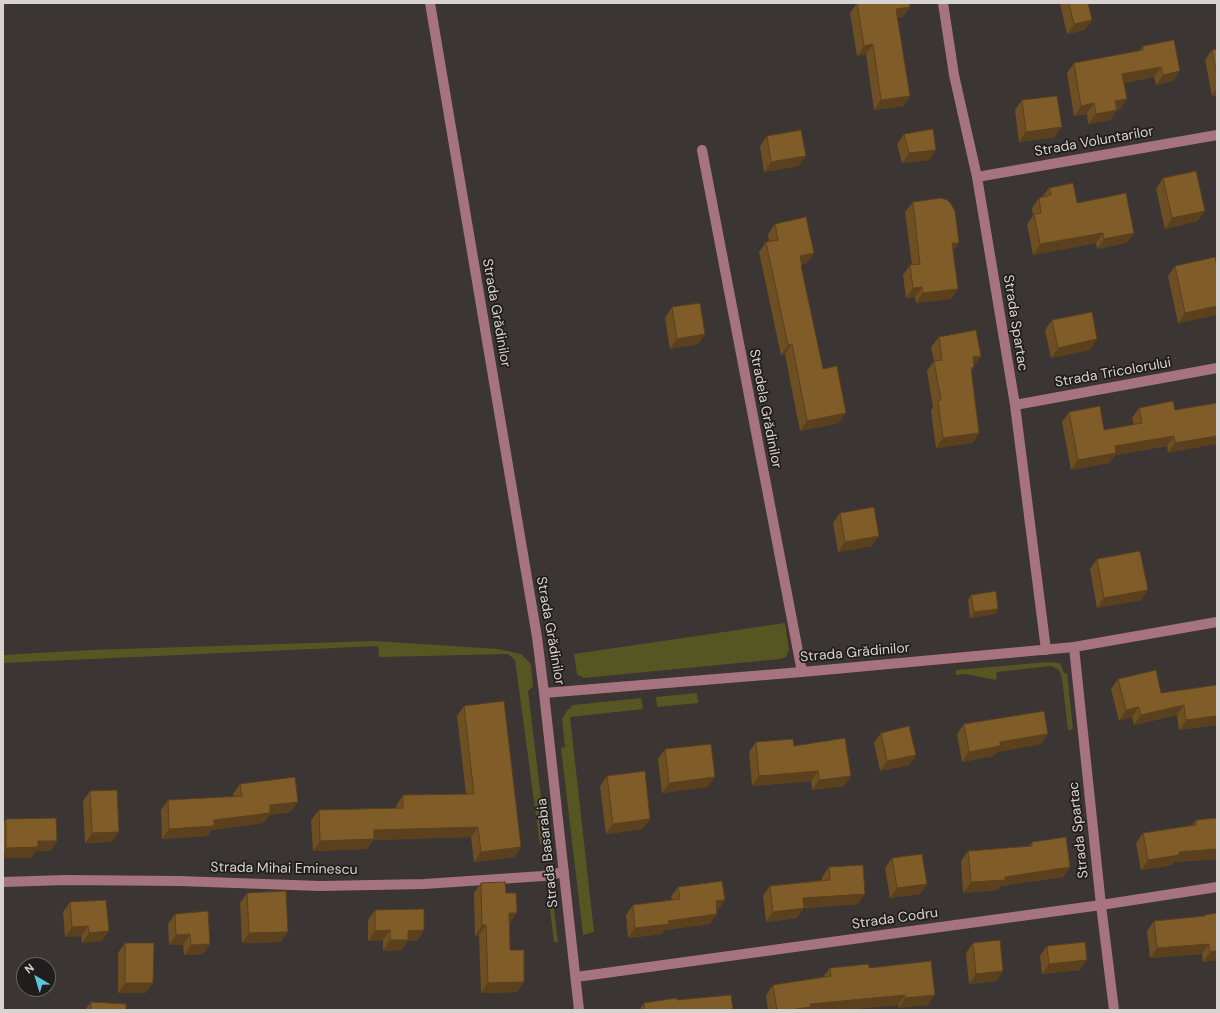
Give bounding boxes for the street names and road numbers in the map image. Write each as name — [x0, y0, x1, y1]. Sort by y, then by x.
street label: Strada Voluntarilor — [1033, 123, 1155, 161]
street label: Strada Grădinilor — [478, 257, 514, 369]
street label: Strada Spartac — [999, 274, 1031, 372]
street label: Stradela Grădinilor — [745, 348, 785, 470]
street label: Strada Tricolorului — [1054, 355, 1172, 391]
street label: Strada Grădinilor — [532, 575, 568, 687]
street label: Strada Grădinilor — [799, 640, 911, 666]
street label: Strada Spartac — [1066, 781, 1092, 879]
street label: Strada Basarabia — [534, 798, 562, 908]
street label: Strada Mihai Eminescu — [210, 859, 358, 879]
street label: Strada Codru — [851, 905, 939, 933]

